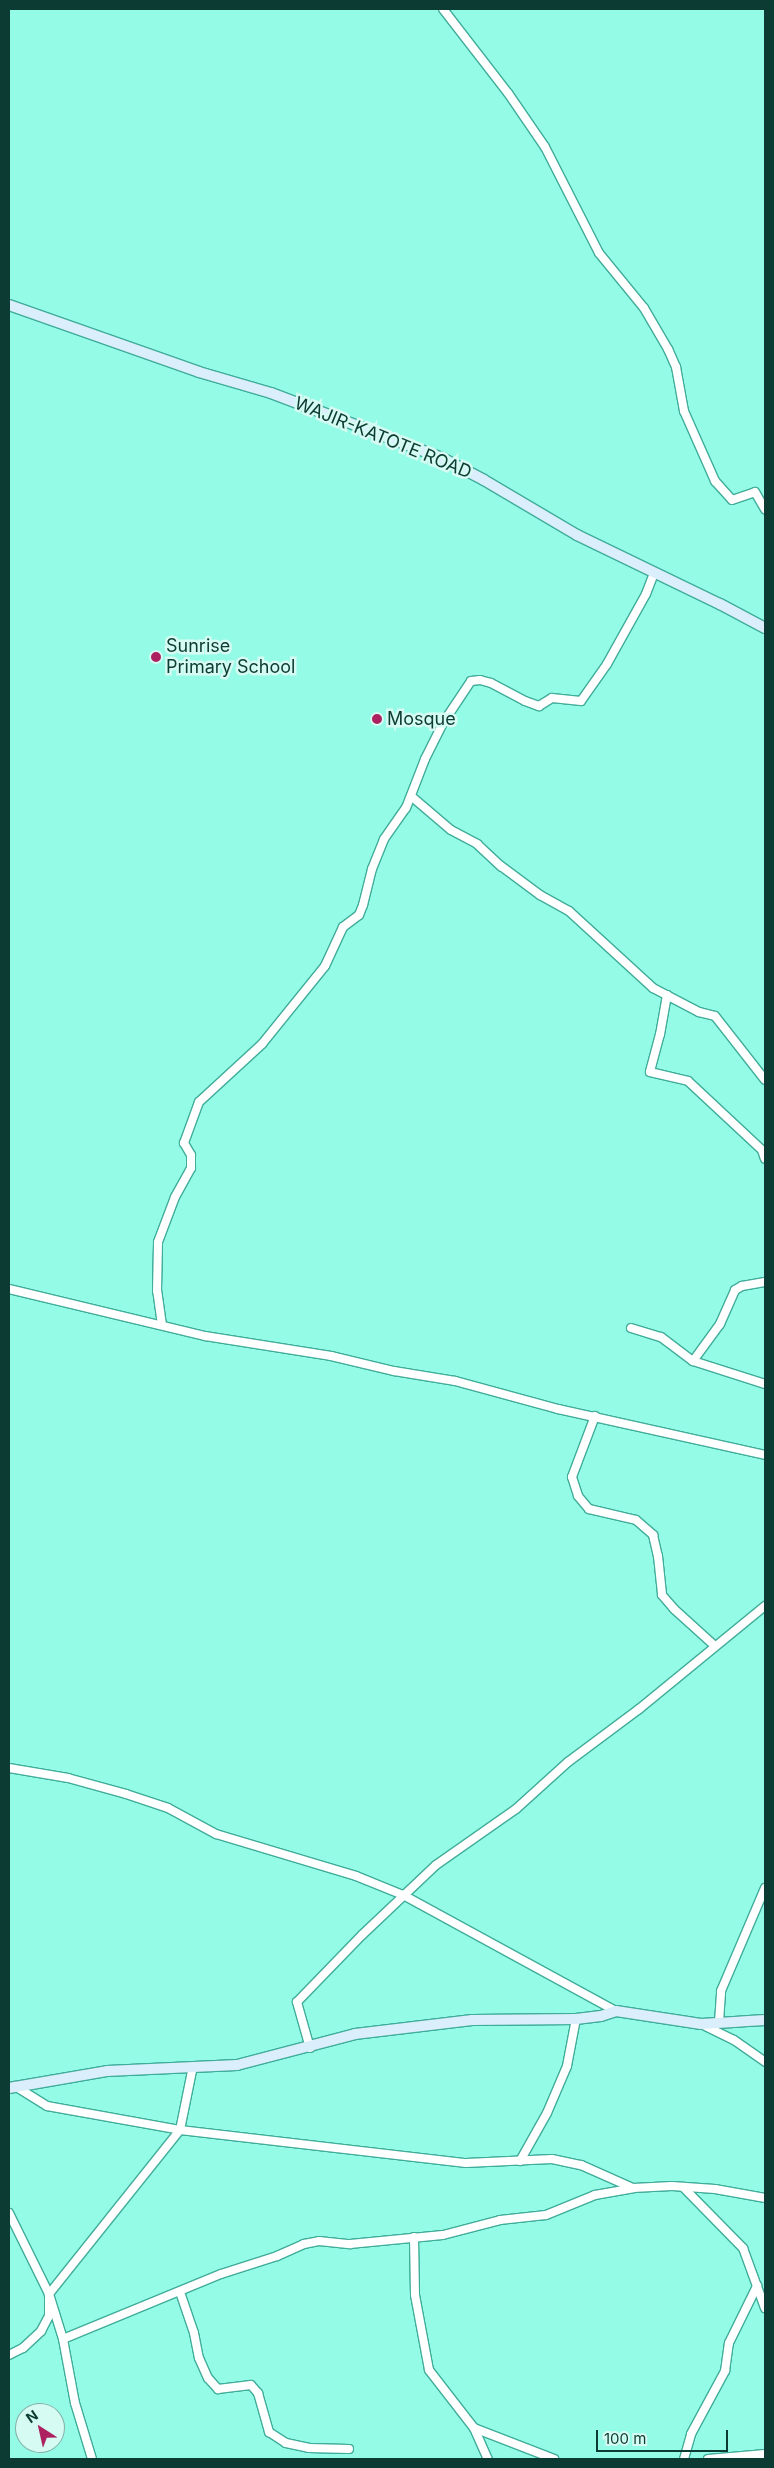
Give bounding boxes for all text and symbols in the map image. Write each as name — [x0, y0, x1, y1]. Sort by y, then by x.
street label: WAJIR-KATOTE ROAD — [291, 393, 475, 483]
place label: Sunrise Primary School — [166, 636, 295, 679]
marker: Sunrise Primary School — [150, 651, 162, 663]
place label: Mosque — [387, 708, 456, 730]
marker: Mosque — [371, 713, 383, 725]
north arrow — [15, 2403, 65, 2453]
text: N — [22, 2406, 41, 2426]
scale bar — [599, 2420, 732, 2452]
text: 100 m — [604, 2429, 646, 2448]

